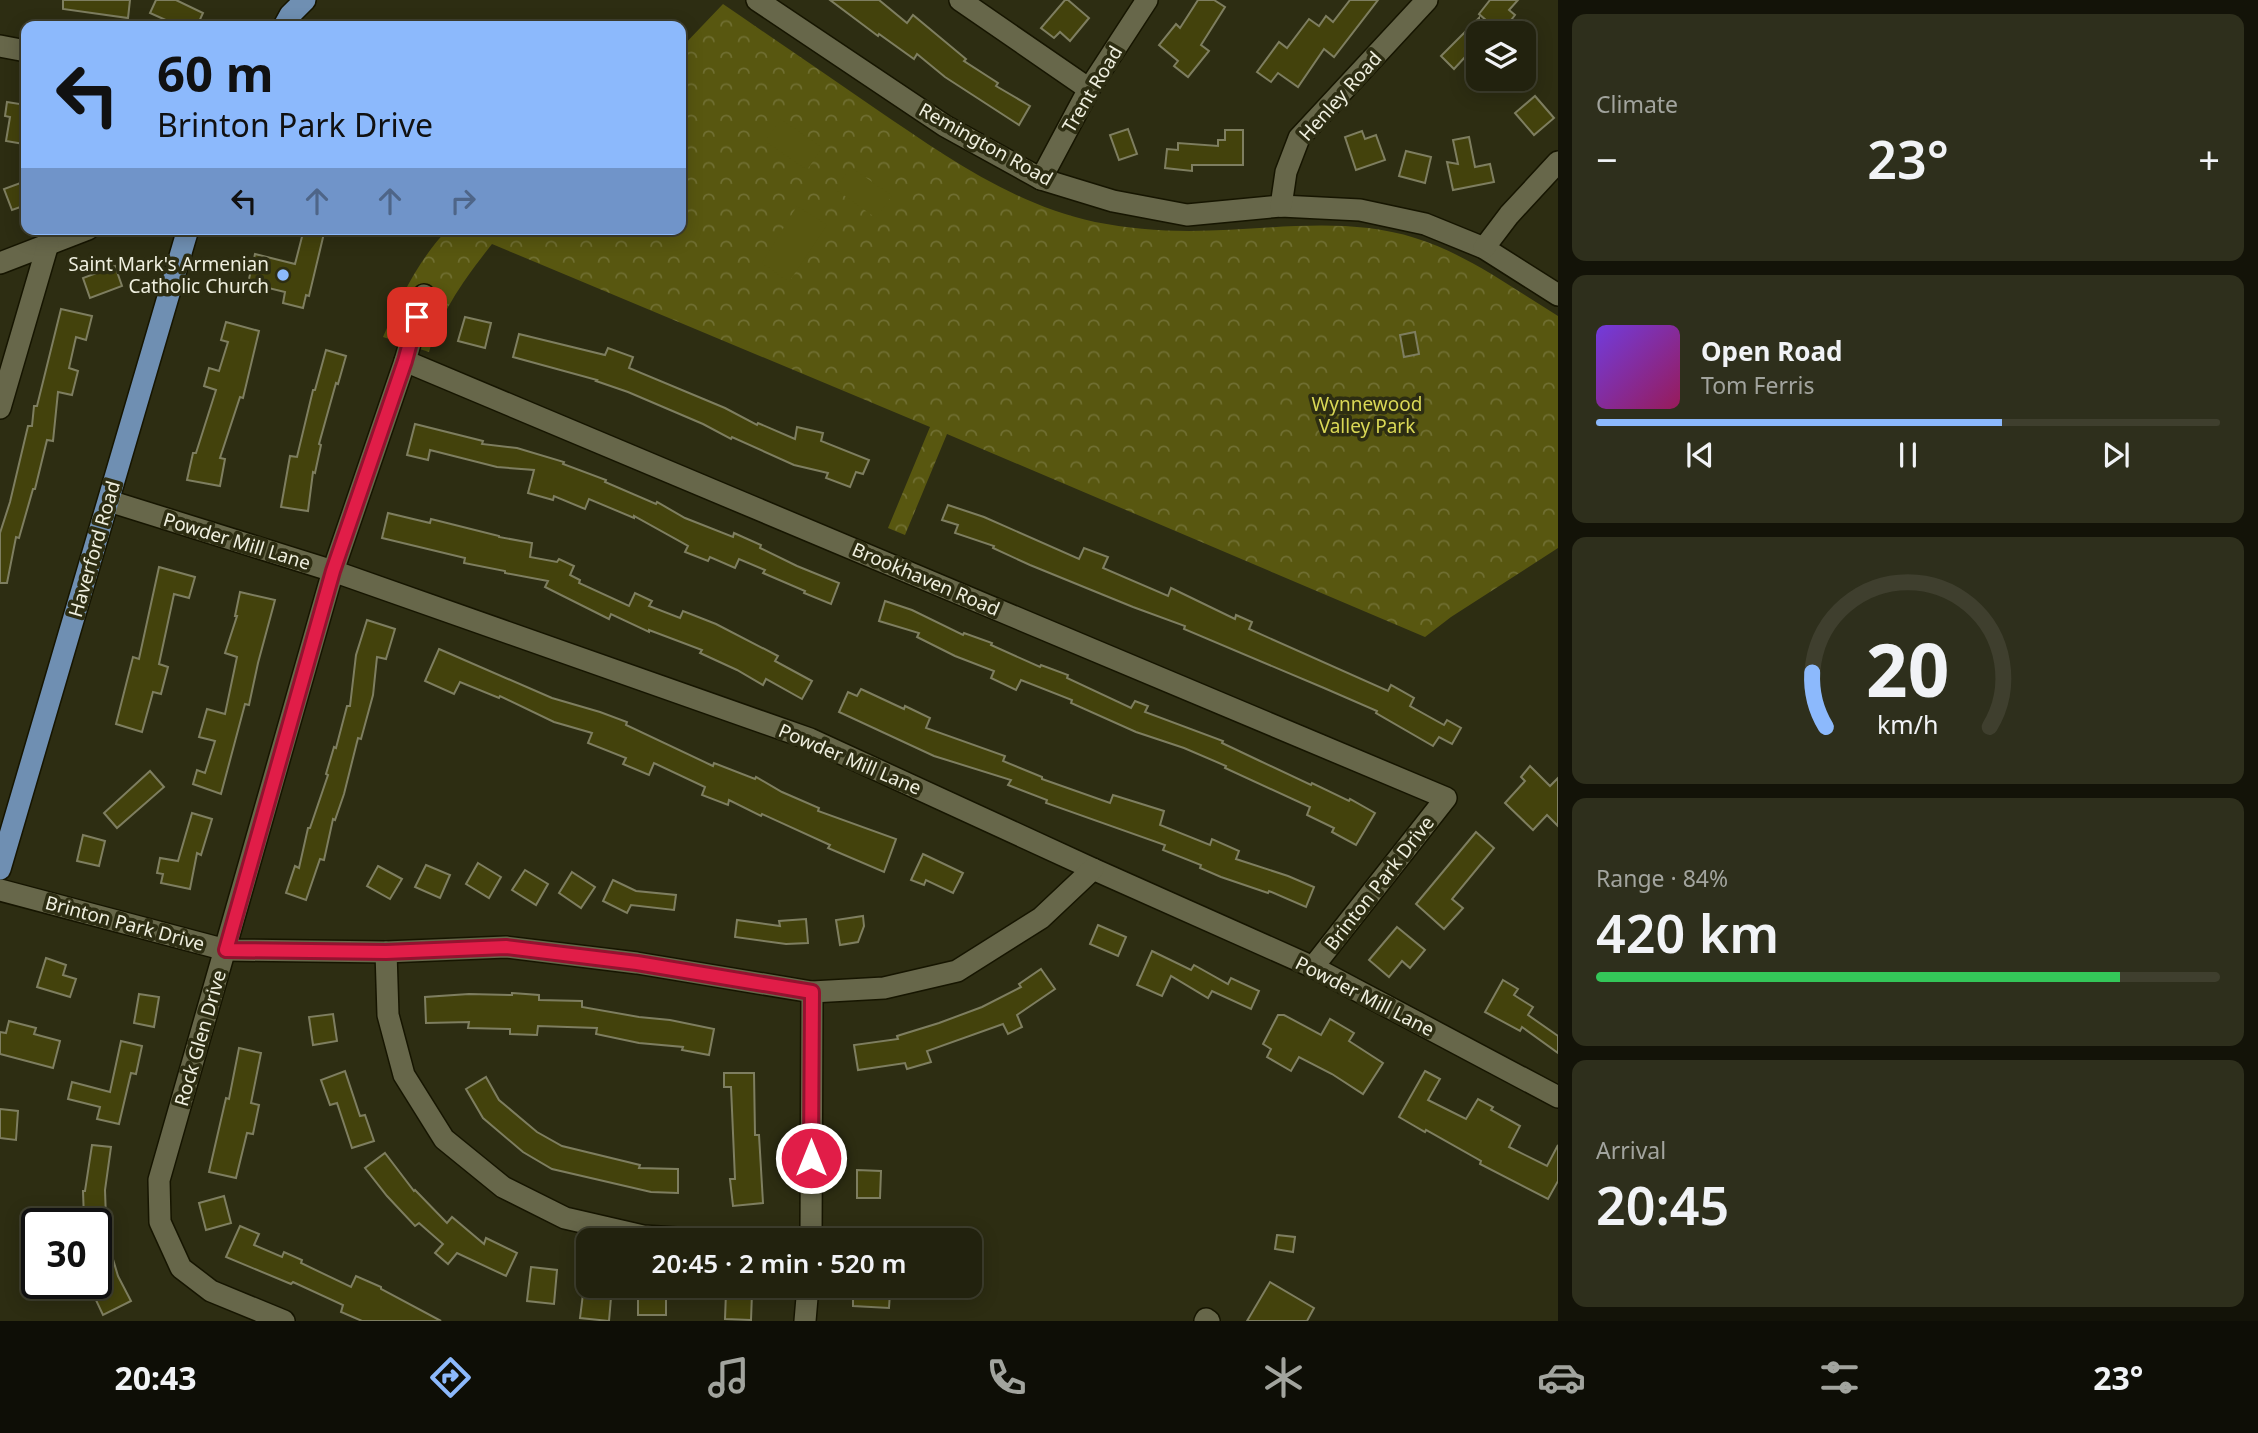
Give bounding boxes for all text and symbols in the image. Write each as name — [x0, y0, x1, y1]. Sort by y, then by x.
map controls — [1466, 21, 1536, 91]
button: layers — [1466, 21, 1536, 91]
text: 60 m — [157, 40, 274, 106]
street label: Trent Road — [1056, 41, 1128, 137]
street label: Henley Road — [1293, 46, 1387, 146]
icon: left — [42, 49, 133, 140]
text: Climate — [1596, 88, 1678, 120]
street label: Remington Road — [914, 96, 1058, 192]
text: Brinton Park Drive — [157, 103, 433, 146]
text: 23° — [1867, 123, 1949, 194]
text: − — [1596, 133, 1618, 185]
text: + — [2198, 133, 2220, 185]
icon: left — [225, 182, 263, 220]
icon: ahead — [298, 182, 336, 220]
icon: ahead — [371, 182, 409, 220]
icon: right — [444, 182, 482, 220]
place label: Saint Mark's Armenian Catholic Church — [68, 251, 269, 299]
marker: Saint Mark's Armenian Catholic Church — [275, 267, 291, 283]
pin — [387, 287, 447, 347]
icon: arrive — [398, 298, 436, 336]
text: Open Road — [1701, 333, 1843, 369]
text: Tom Ferris — [1701, 369, 1814, 401]
park label: Wynnewood Valley Park — [1312, 391, 1422, 439]
icon: previous — [1681, 436, 1719, 474]
icon: pause — [1889, 436, 1927, 474]
icon: next — [2097, 436, 2135, 474]
street label: Haverford Road — [62, 478, 126, 620]
street label: Powder Mill Lane — [160, 506, 314, 576]
street label: Brookhaven Road — [848, 536, 1004, 622]
text: 20 — [1866, 619, 1950, 718]
text: km/h — [1877, 706, 1939, 740]
street label: Powder Mill Lane — [775, 717, 925, 801]
street label: Brinton Park Drive — [1318, 810, 1440, 956]
text: Range · 84% — [1596, 862, 1728, 894]
street label: Brinton Park Drive — [42, 889, 208, 957]
text: 420 km — [1596, 897, 1779, 968]
street label: Powder Mill Lane — [1291, 950, 1439, 1042]
street label: Rock Glen Drive — [168, 967, 232, 1109]
position arrow — [774, 1121, 848, 1195]
text: Arrival — [1596, 1134, 1666, 1166]
text: 20:45 — [1596, 1169, 1729, 1240]
speed limit sign: 30 — [21, 1208, 112, 1299]
text: 20:45 · 2 min · 520 m — [652, 1245, 906, 1281]
icon: directions — [426, 1353, 475, 1402]
icon: music — [704, 1353, 753, 1402]
icon: phone — [982, 1353, 1031, 1402]
icon: climate — [1259, 1353, 1308, 1402]
icon: car — [1537, 1353, 1586, 1402]
icon: filters — [1815, 1353, 1864, 1402]
text: 20:43 — [114, 1356, 197, 1399]
text: 23° — [2093, 1356, 2143, 1399]

